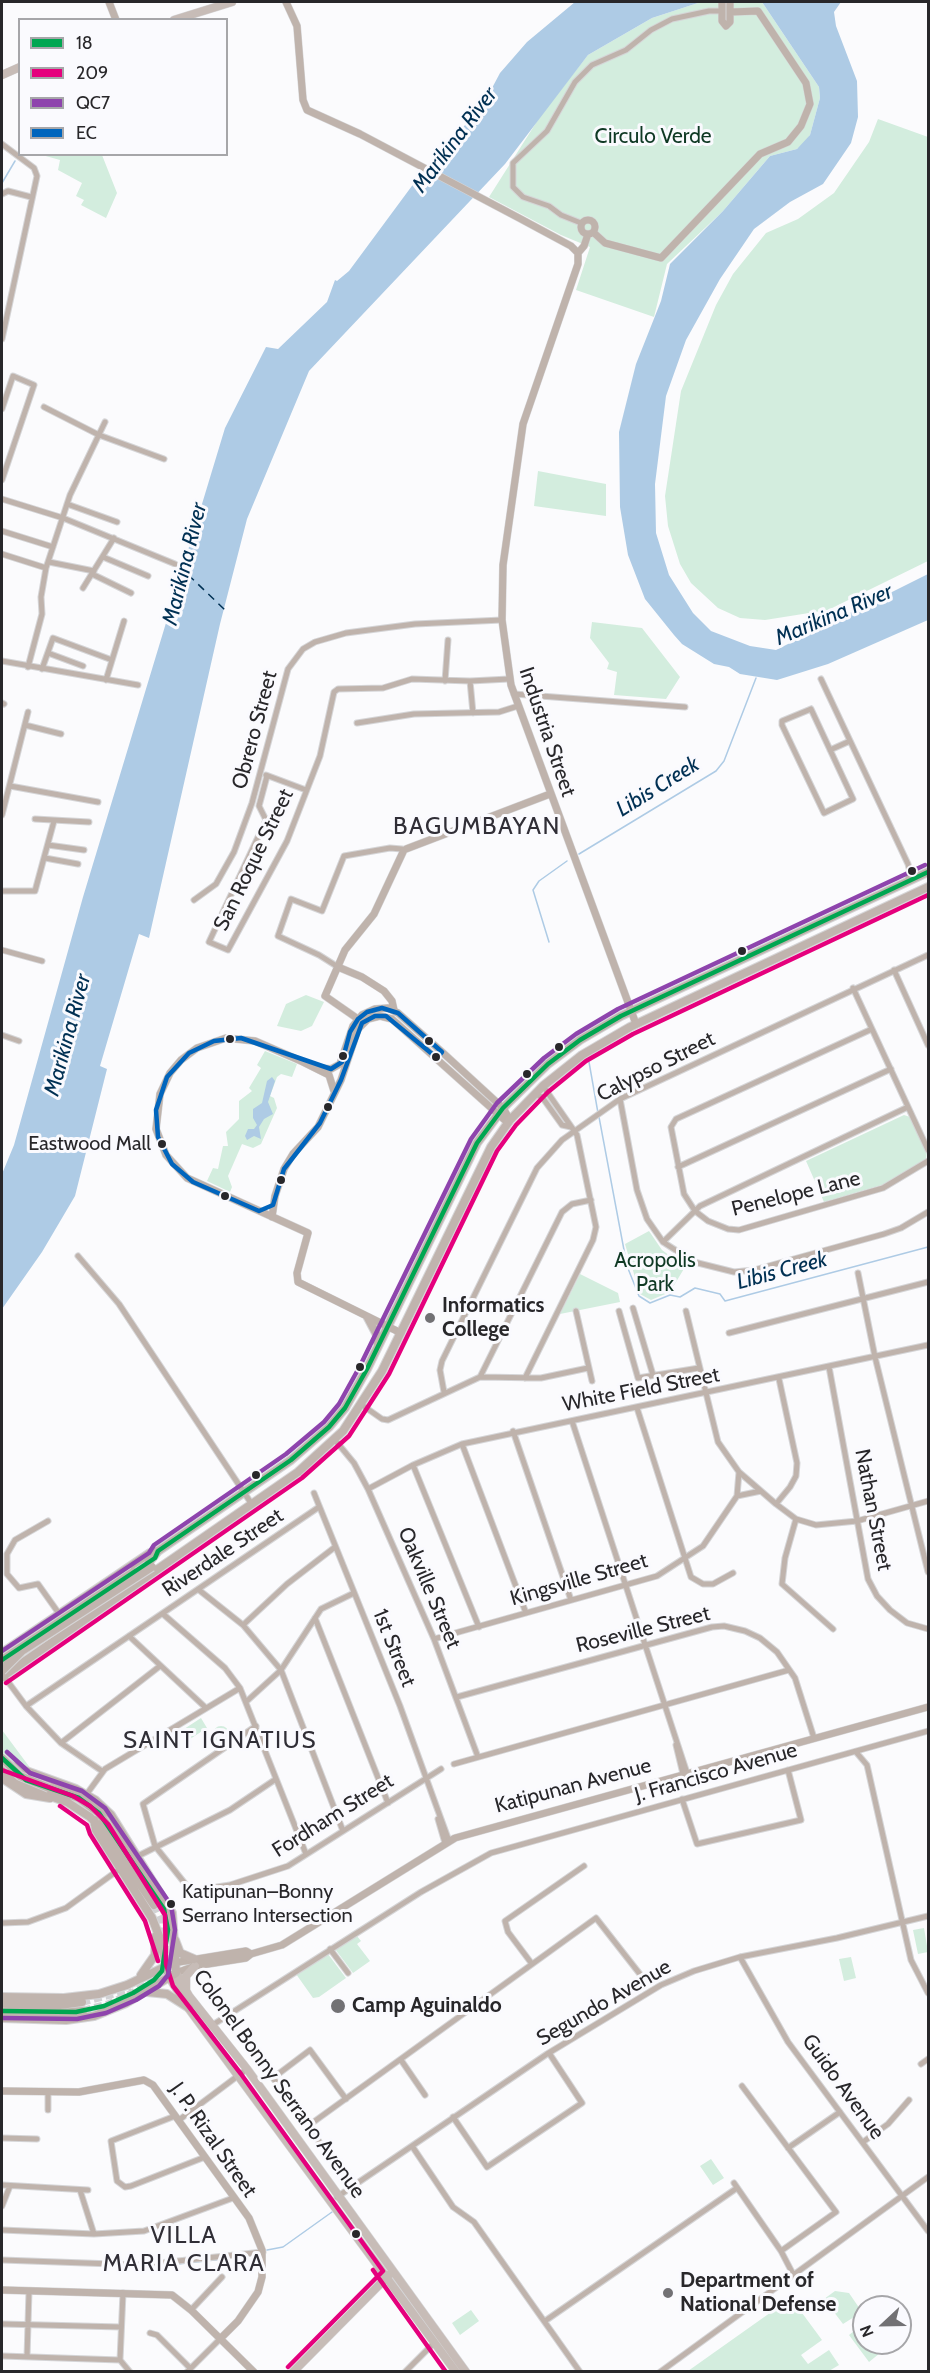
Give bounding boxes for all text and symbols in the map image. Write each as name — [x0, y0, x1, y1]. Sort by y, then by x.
legend — [18, 18, 228, 156]
text: 18 — [76, 32, 93, 54]
text: 209 — [76, 62, 108, 84]
water label: Marikina River — [407, 82, 503, 198]
text: QC7 — [76, 92, 110, 114]
text: EC — [76, 122, 97, 144]
park label: Circulo Verde — [594, 124, 712, 150]
water label: Marikina River — [157, 500, 213, 628]
water label: Marikina River — [771, 578, 897, 652]
street label: Industria Street — [513, 664, 581, 800]
street label: Obrero Street — [227, 668, 283, 792]
water label: Libis Creek — [612, 751, 704, 823]
street label: San Roque Street — [209, 785, 299, 935]
district label: BAGUMBAYAN — [393, 813, 561, 841]
unlabelled marker — [906, 865, 918, 877]
unlabelled marker — [736, 945, 748, 957]
water label: Marikina River — [39, 971, 97, 1099]
street label: Calypso Street — [593, 1026, 719, 1108]
unlabelled marker — [224, 1033, 236, 1045]
unlabelled marker — [423, 1035, 435, 1047]
unlabelled marker — [553, 1041, 565, 1053]
unlabelled marker — [337, 1050, 349, 1062]
unlabelled marker — [430, 1051, 442, 1063]
unlabelled marker — [521, 1068, 533, 1080]
unlabelled marker — [322, 1101, 334, 1113]
place label: Eastwood Mall — [28, 1132, 151, 1156]
marker: Eastwood Mall — [156, 1138, 168, 1150]
street label: Penelope Lane — [729, 1166, 863, 1222]
unlabelled marker — [275, 1174, 287, 1186]
unlabelled marker — [219, 1190, 231, 1202]
water label: Libis Creek — [734, 1246, 830, 1296]
park label: Acropolis Park — [614, 1248, 696, 1298]
place label: Informatics College — [442, 1293, 544, 1343]
marker: Informatics College — [423, 1311, 437, 1325]
unlabelled marker — [354, 1361, 366, 1373]
street label: White Field Street — [560, 1362, 722, 1418]
street label: Nathan Street — [849, 1447, 897, 1573]
unlabelled marker — [250, 1469, 262, 1481]
street label: Riverdale Street — [158, 1503, 288, 1603]
street label: Oakville Street — [392, 1523, 466, 1653]
street label: Kingsville Street — [507, 1548, 651, 1612]
street label: Roseville Street — [573, 1601, 713, 1659]
street label: 1st Street — [367, 1606, 421, 1690]
district label: SAINT IGNATIUS — [123, 1727, 317, 1755]
street label: J. Francisco Avenue — [632, 1738, 800, 1808]
street label: Katipunan Avenue — [492, 1753, 654, 1819]
street label: Fordham Street — [268, 1769, 398, 1863]
place label: Katipunan–Bonny Serrano Intersection — [182, 1880, 353, 1927]
marker: Katipunan–Bonny Serrano Intersection — [165, 1898, 177, 1910]
street label: Segundo Avenue — [532, 1954, 676, 2052]
street label: Colonel Bonny Serrano Avenue — [188, 1965, 370, 2203]
place label: Camp Aguinaldo — [352, 1993, 502, 2019]
marker: Camp Aguinaldo — [329, 1997, 347, 2015]
street label: Guido Avenue — [796, 2029, 890, 2145]
street label: J. P. Rizal Street — [164, 2078, 262, 2202]
district label: VILLA MARIA CLARA — [103, 2222, 265, 2278]
unlabelled marker — [350, 2228, 362, 2240]
place label: Department of National Defense — [680, 2268, 836, 2318]
marker: Department of National Defense — [661, 2286, 675, 2300]
north arrow — [852, 2295, 912, 2355]
text: N — [856, 2322, 878, 2340]

